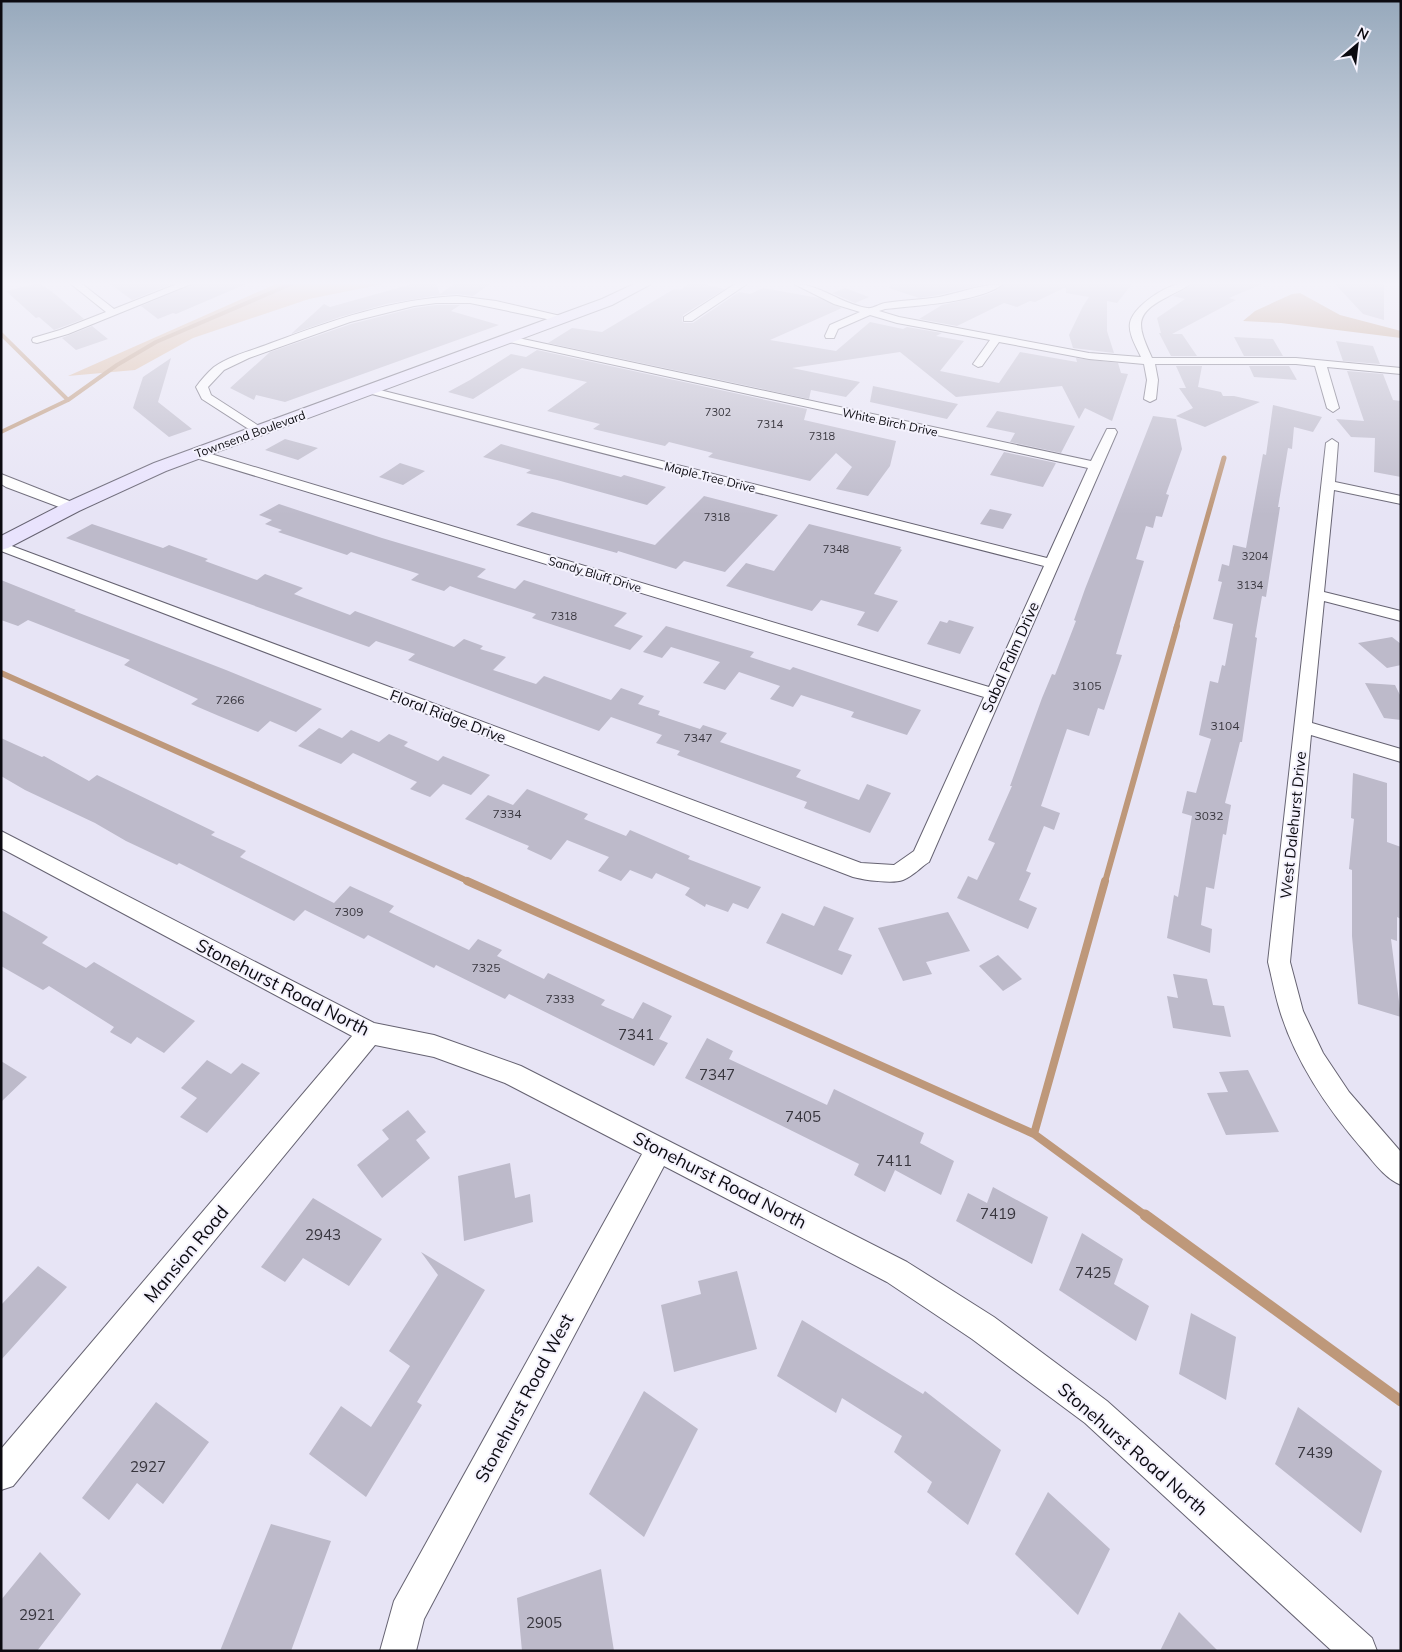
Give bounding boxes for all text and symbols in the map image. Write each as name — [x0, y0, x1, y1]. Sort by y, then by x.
north arrow — [1332, 20, 1382, 70]
text: N — [1354, 23, 1372, 44]
house number: 7302 — [705, 405, 732, 419]
street label: White Birch Drive — [841, 405, 939, 439]
street label: Townsend Boulevard — [193, 407, 307, 461]
house number: 7314 — [757, 417, 784, 431]
house number: 7318 — [809, 429, 836, 443]
street label: Maple Tree Drive — [663, 458, 757, 496]
house number: 7318 — [704, 510, 731, 524]
house number: 7348 — [823, 542, 850, 556]
house number: 3204 — [1242, 549, 1269, 563]
street label: Sandy Bluff Drive — [547, 553, 643, 595]
house number: 3134 — [1237, 578, 1264, 592]
street label: Sabal Palm Drive — [977, 599, 1043, 715]
house number: 7318 — [551, 609, 578, 623]
house number: 3105 — [1073, 678, 1101, 693]
street label: Floral Ridge Drive — [387, 685, 509, 747]
house number: 7266 — [216, 692, 244, 707]
house number: 3104 — [1211, 718, 1239, 733]
house number: 7347 — [684, 730, 712, 745]
street label: West Dalehurst Drive — [1276, 750, 1310, 900]
house number: 7334 — [493, 806, 521, 821]
house number: 3032 — [1195, 808, 1223, 823]
house number: 7309 — [335, 904, 363, 919]
street label: Stonehurst Road North — [192, 933, 374, 1041]
house number: 7325 — [472, 960, 500, 975]
house number: 7333 — [546, 991, 574, 1006]
house number: 7341 — [618, 1025, 654, 1044]
house number: 7347 — [699, 1065, 735, 1084]
house number: 7405 — [785, 1107, 821, 1126]
street label: Stonehurst Road North — [629, 1126, 811, 1234]
house number: 7411 — [876, 1151, 912, 1170]
street label: Mansion Road — [139, 1201, 233, 1307]
house number: 7419 — [980, 1204, 1016, 1223]
house number: 2943 — [305, 1225, 341, 1244]
house number: 7425 — [1075, 1263, 1111, 1282]
street label: Stonehurst Road West — [470, 1310, 578, 1486]
street label: Stonehurst Road North — [1053, 1377, 1213, 1521]
house number: 7439 — [1297, 1443, 1333, 1462]
house number: 2927 — [130, 1457, 166, 1476]
house number: 2921 — [19, 1605, 55, 1624]
house number: 2905 — [526, 1613, 562, 1632]

